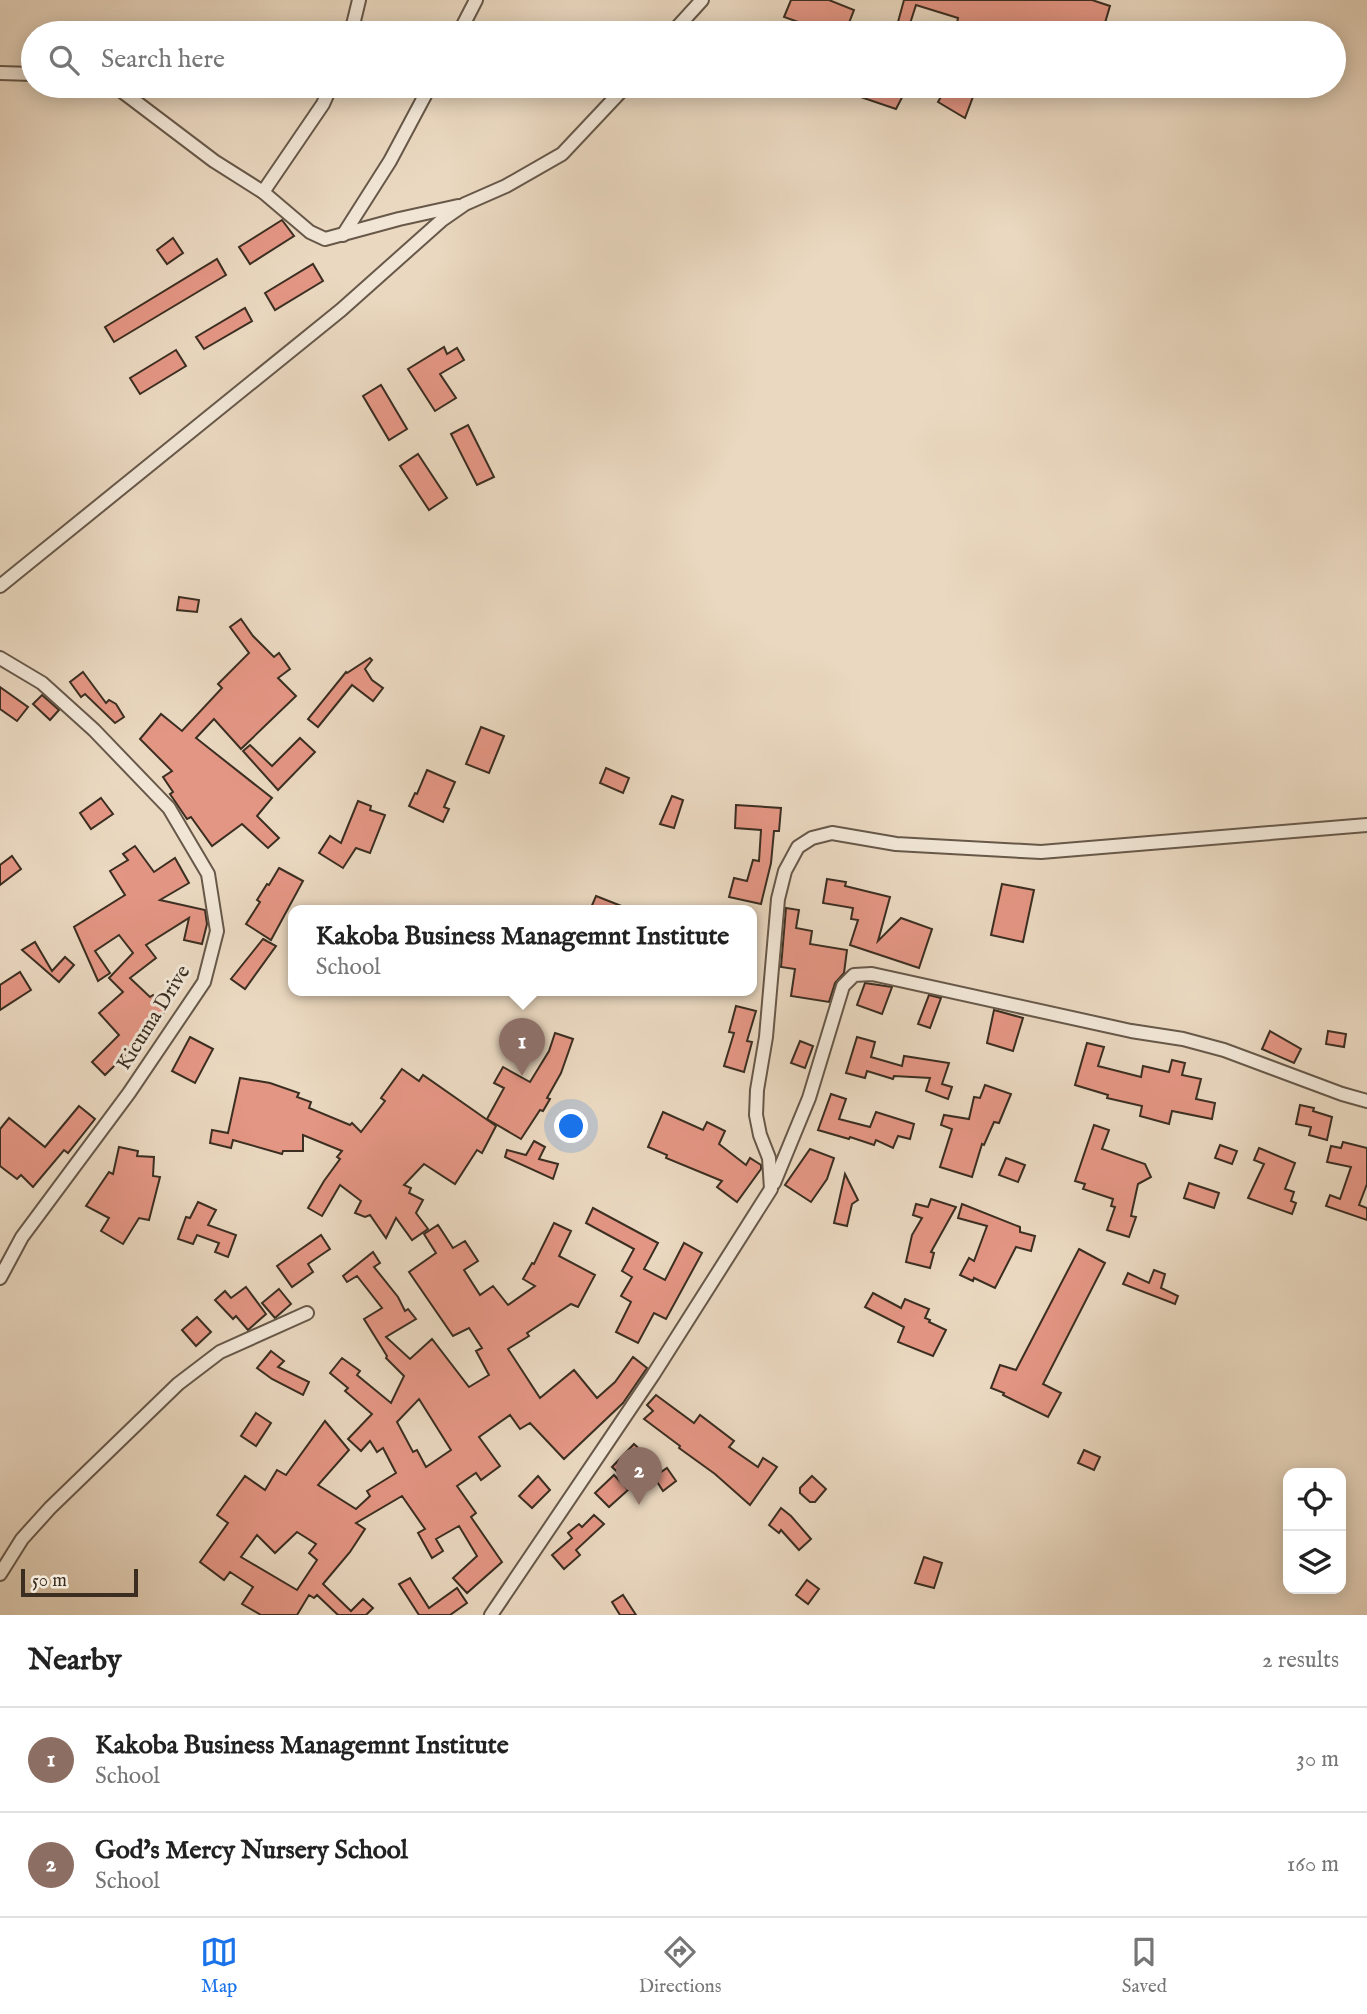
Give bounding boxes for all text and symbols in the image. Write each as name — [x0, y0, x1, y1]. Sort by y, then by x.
search box — [21, 21, 1346, 98]
icon: search — [45, 41, 83, 79]
text: Search here — [101, 43, 225, 76]
popup — [288, 905, 757, 996]
text: Kakoba Business Managemnt Institute — [316, 920, 729, 953]
text: School — [316, 953, 381, 982]
street label: Kicuma Drive — [111, 960, 197, 1076]
pin: 1 — [499, 1018, 545, 1076]
your location — [554, 1109, 588, 1143]
pin: 2 — [616, 1447, 662, 1505]
map controls — [1283, 1468, 1346, 1594]
button: locate — [1283, 1468, 1346, 1531]
button: layers — [1283, 1531, 1346, 1594]
scale bar — [21, 1566, 138, 1598]
text: 50 m — [32, 1569, 67, 1593]
text: Nearby — [28, 1642, 121, 1680]
text: 2 results — [1262, 1646, 1339, 1675]
text: Kakoba Business Managemnt Institute — [95, 1729, 509, 1762]
text: 1 — [47, 1745, 55, 1774]
text: 30 m — [1296, 1745, 1339, 1774]
text: School — [95, 1762, 160, 1791]
text: God's Mercy Nursery School — [95, 1834, 408, 1867]
text: 2 — [46, 1850, 56, 1879]
text: 160 m — [1287, 1850, 1339, 1879]
text: School — [95, 1867, 160, 1896]
tab: Map — [200, 1933, 238, 1999]
tab: Directions — [639, 1933, 721, 1999]
tab: Saved — [1122, 1933, 1167, 1999]

